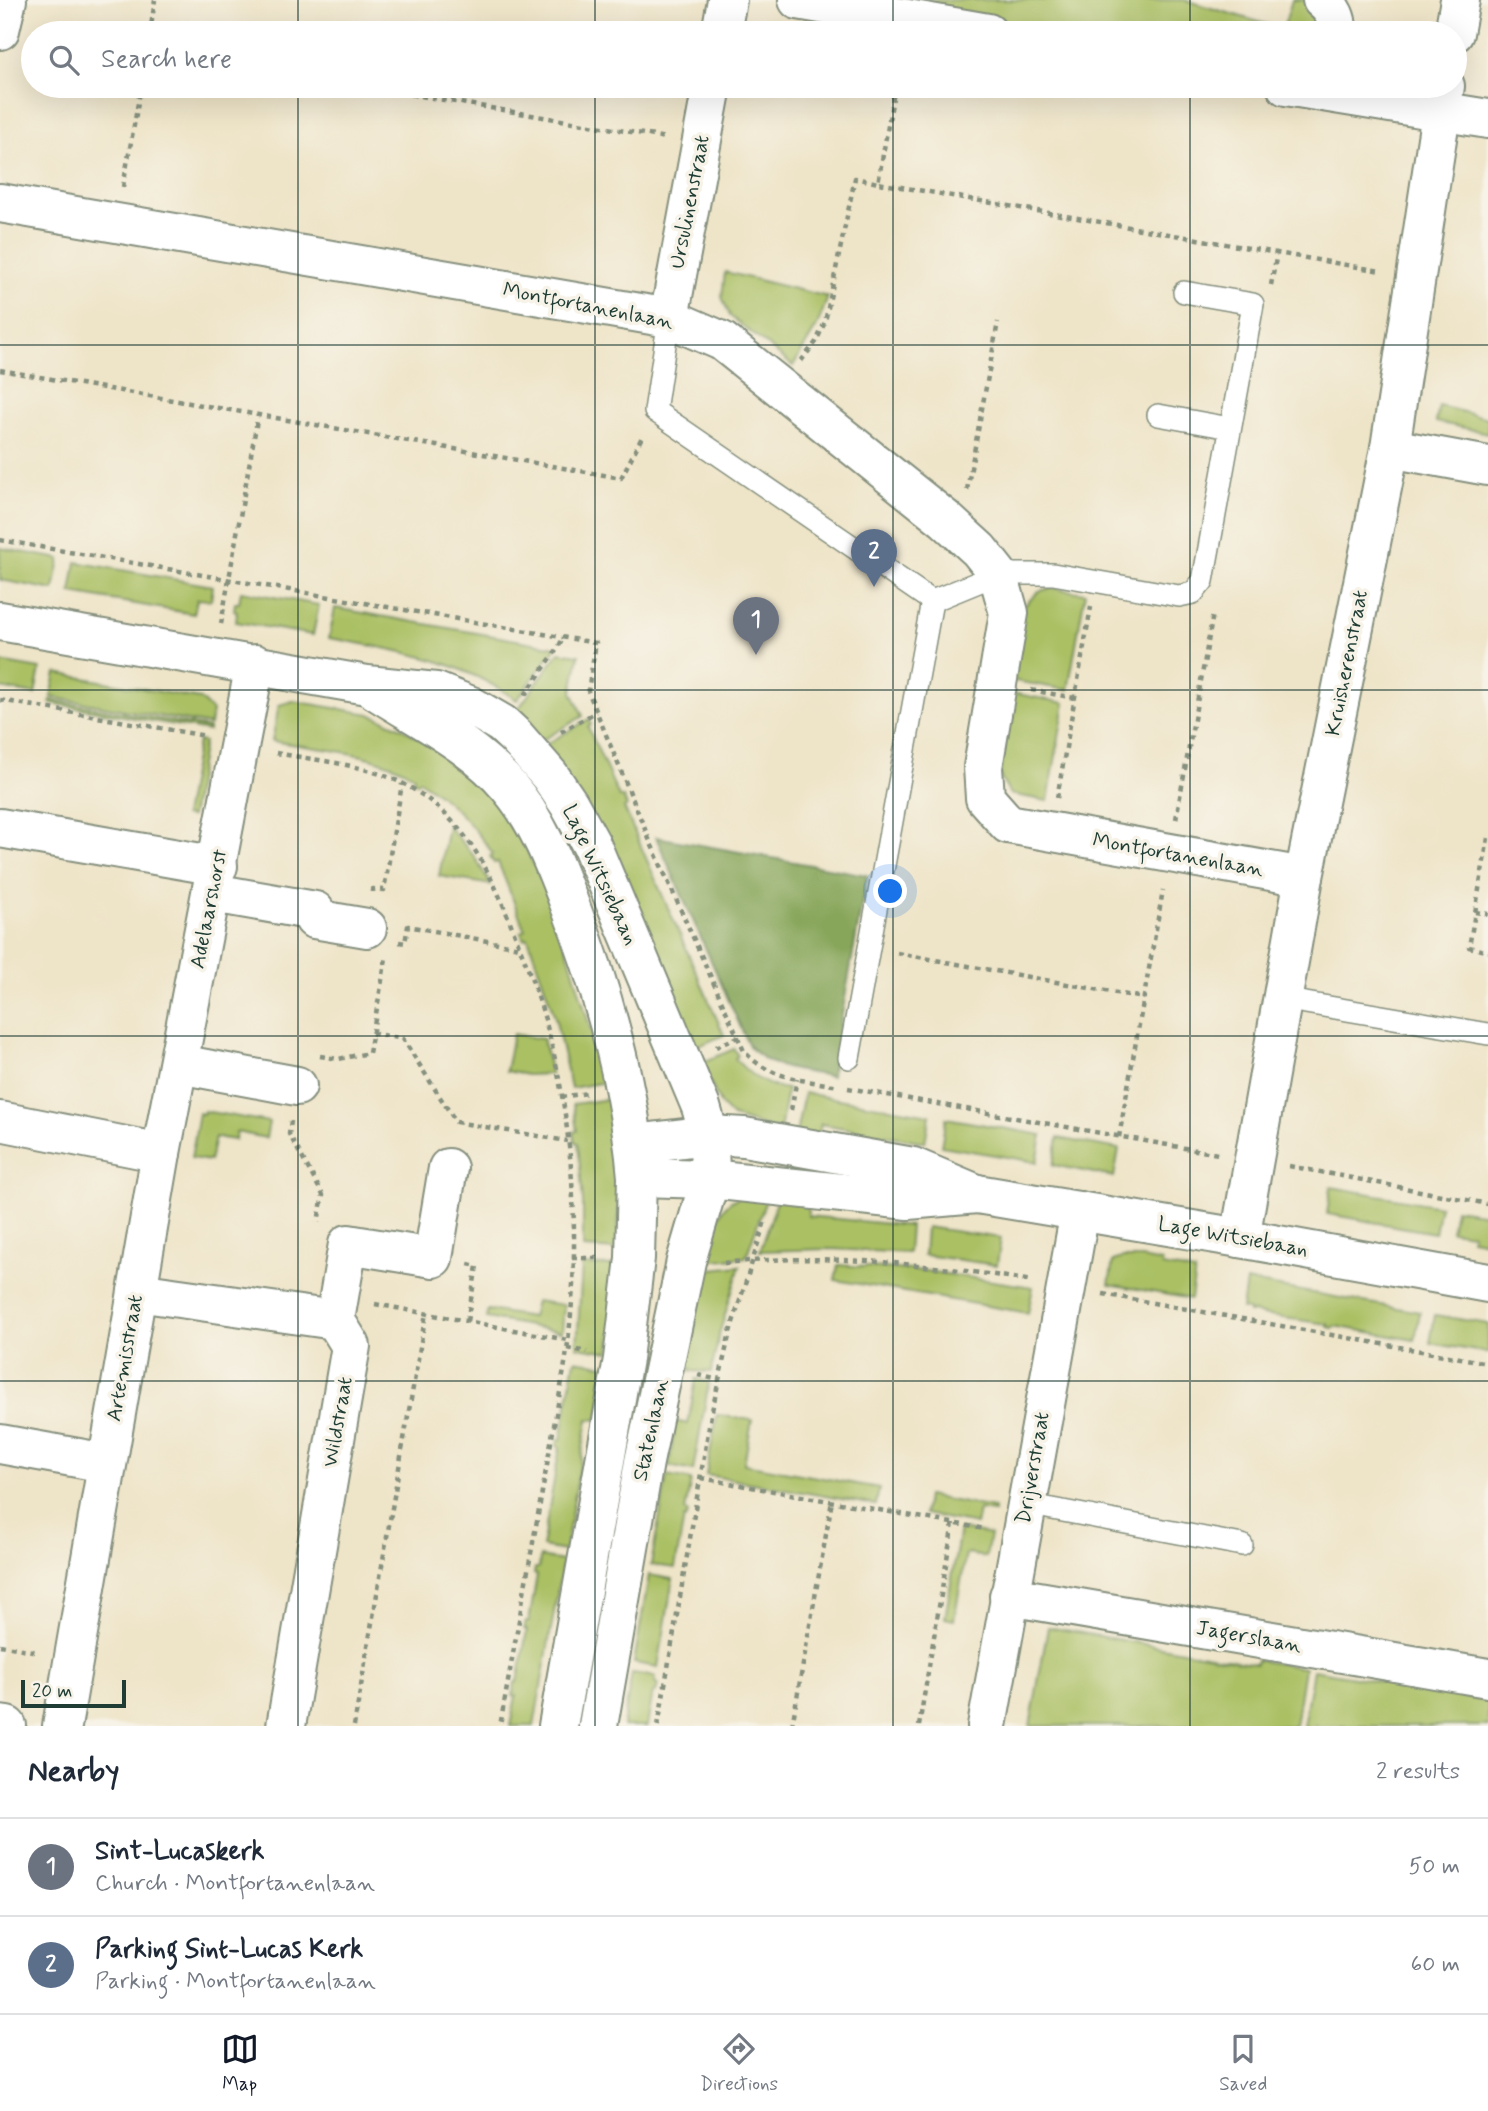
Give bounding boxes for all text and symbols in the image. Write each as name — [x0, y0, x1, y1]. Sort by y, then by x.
search box — [21, 21, 1467, 98]
icon: search — [45, 41, 83, 79]
text: Search here — [101, 43, 232, 77]
street label: Ursulinenstraat — [663, 133, 717, 271]
street label: Montfortanenlaan — [500, 276, 676, 338]
pin: 2 — [851, 529, 897, 587]
street label: Kruisherenstraat — [1319, 588, 1375, 738]
pin: 1 — [733, 597, 779, 655]
street label: Lage Witsiebaan — [553, 800, 645, 951]
street label: Montfortanenlaan — [1090, 826, 1266, 886]
street label: Adelaarshorst — [184, 846, 234, 971]
your location — [873, 874, 907, 908]
street label: Lage Witsiebaan — [1155, 1210, 1310, 1266]
street label: Artemisstraat — [100, 1292, 150, 1424]
street label: Wildstraat — [316, 1374, 360, 1469]
street label: Statenlaan — [626, 1376, 676, 1484]
street label: Drijverstraat — [1009, 1410, 1057, 1526]
street label: Jagerslaan — [1194, 1614, 1304, 1662]
scale bar — [21, 1677, 126, 1709]
text: 20 m — [32, 1679, 72, 1704]
text: Nearby — [28, 1752, 119, 1791]
text: 2 results — [1376, 1757, 1460, 1787]
text: Sint-Lucaskerk — [95, 1835, 265, 1869]
text: 1 — [46, 1852, 56, 1882]
text: 50 m — [1409, 1852, 1460, 1882]
text: Church · Montfortanenlaan — [95, 1869, 375, 1899]
text: Parking Sint-Lucas Kerk — [95, 1933, 363, 1967]
text: 2 — [45, 1950, 57, 1980]
text: 60 m — [1411, 1950, 1460, 1980]
text: Parking · Montfortanenlaan — [95, 1967, 376, 1997]
tab: Map — [221, 2030, 259, 2097]
tab: Directions — [700, 2030, 778, 2097]
tab: Saved — [1219, 2030, 1267, 2097]

